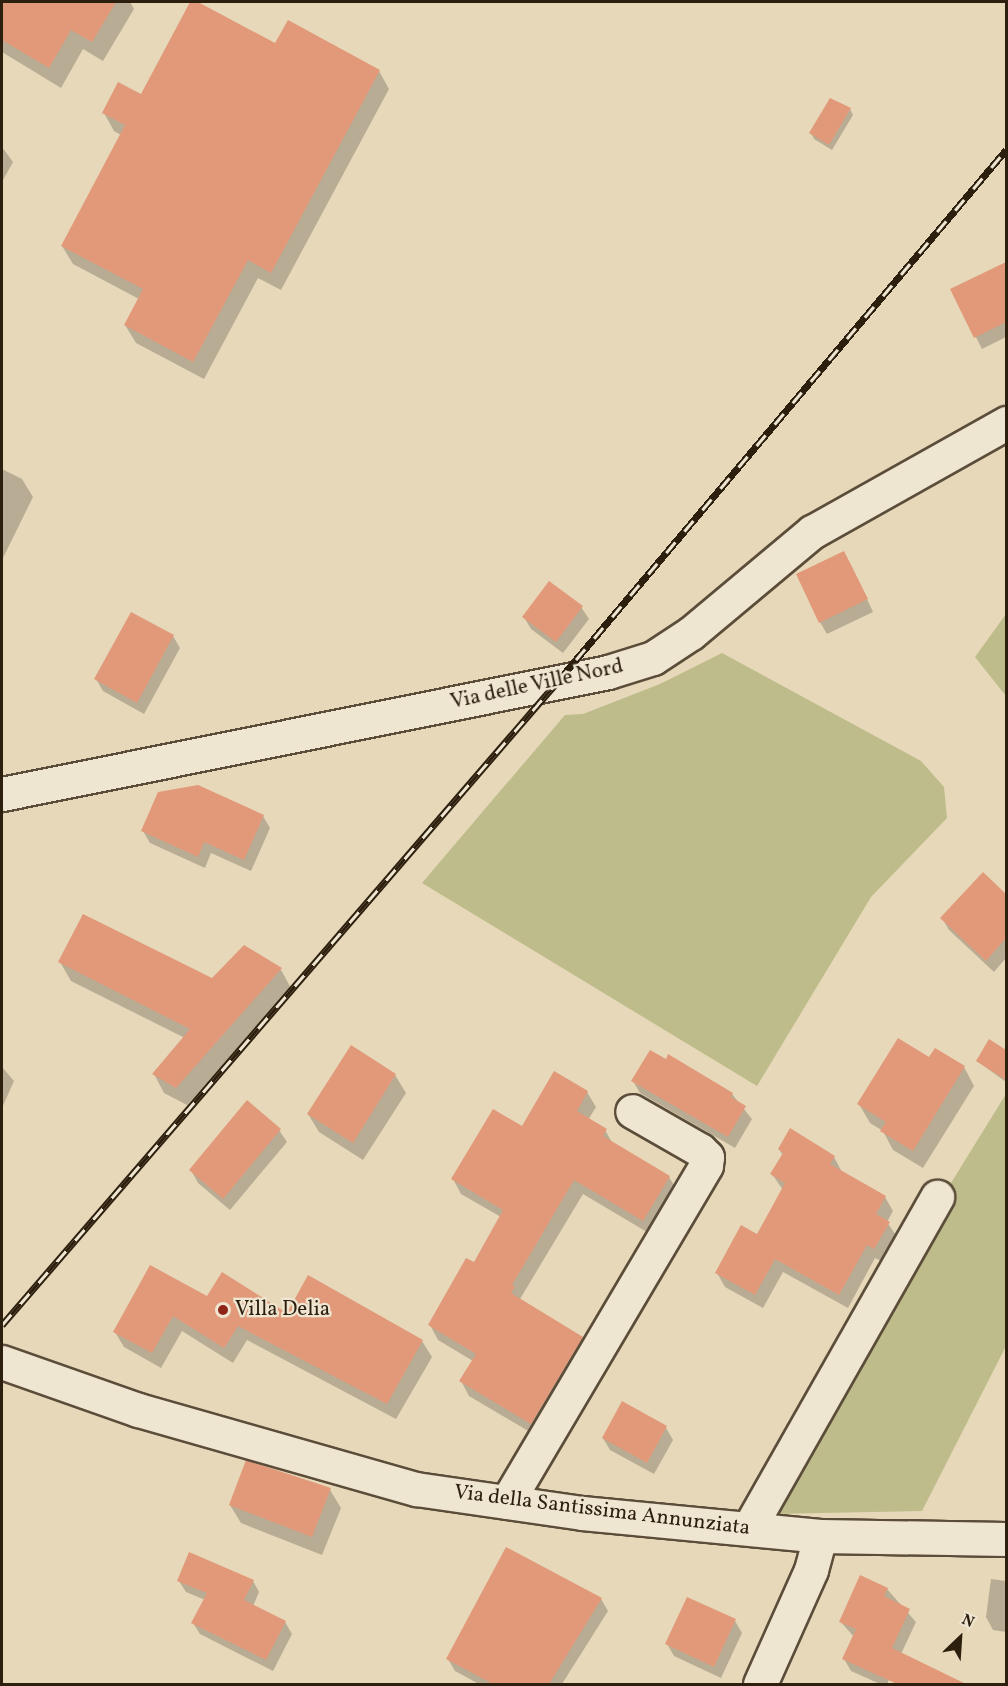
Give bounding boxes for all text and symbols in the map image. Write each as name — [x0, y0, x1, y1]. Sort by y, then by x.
street label: Via delle Ville Nord — [448, 654, 626, 716]
place label: Villa Delia — [235, 1297, 330, 1323]
marker: Villa Delia — [216, 1303, 230, 1317]
street label: Via della Santissima Annunziata — [452, 1480, 752, 1542]
north arrow — [930, 1608, 990, 1668]
text: N — [958, 1609, 978, 1634]

